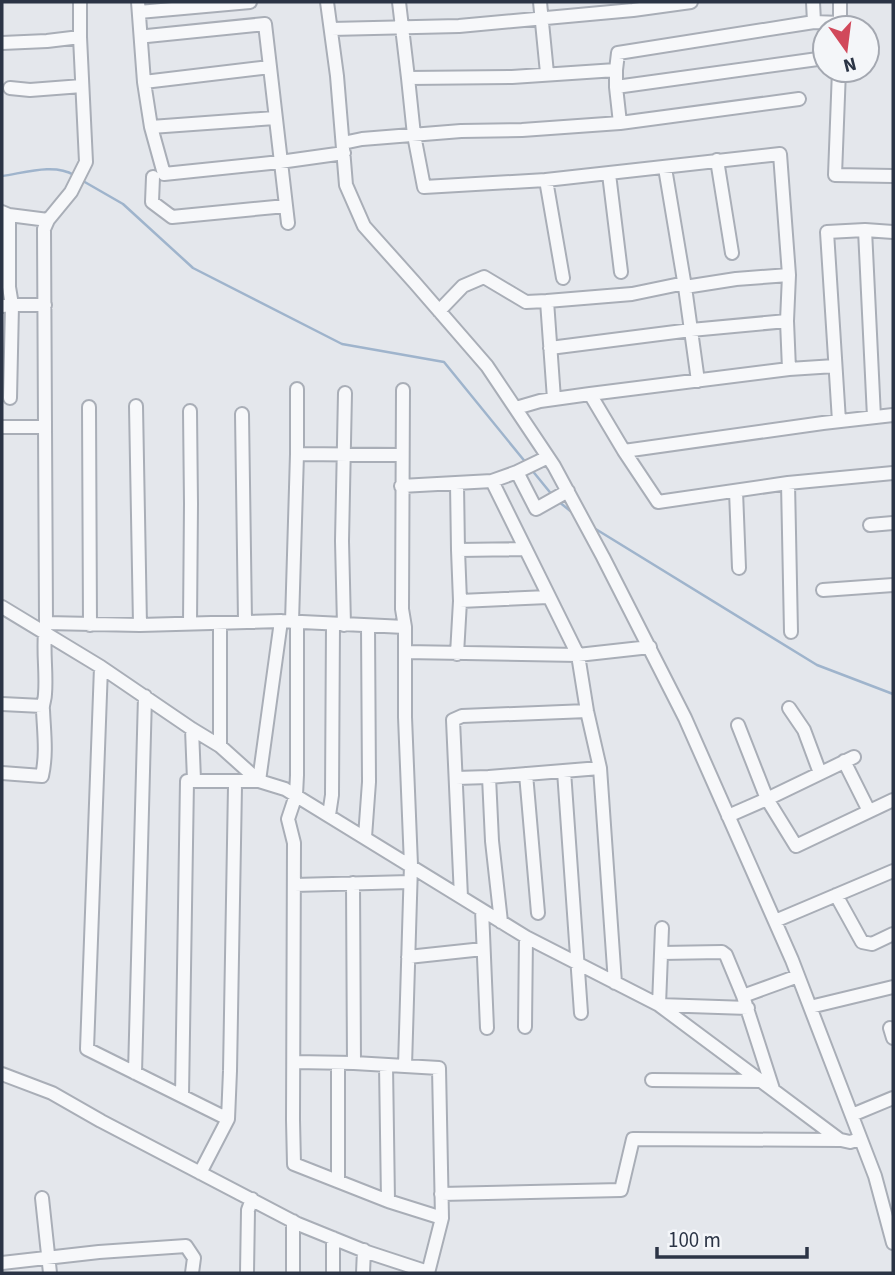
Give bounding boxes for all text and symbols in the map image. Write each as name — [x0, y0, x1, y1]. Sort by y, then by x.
north arrow — [811, 14, 881, 84]
text: N — [840, 49, 859, 79]
scale bar — [657, 1216, 808, 1260]
text: 100 m — [668, 1225, 721, 1255]

